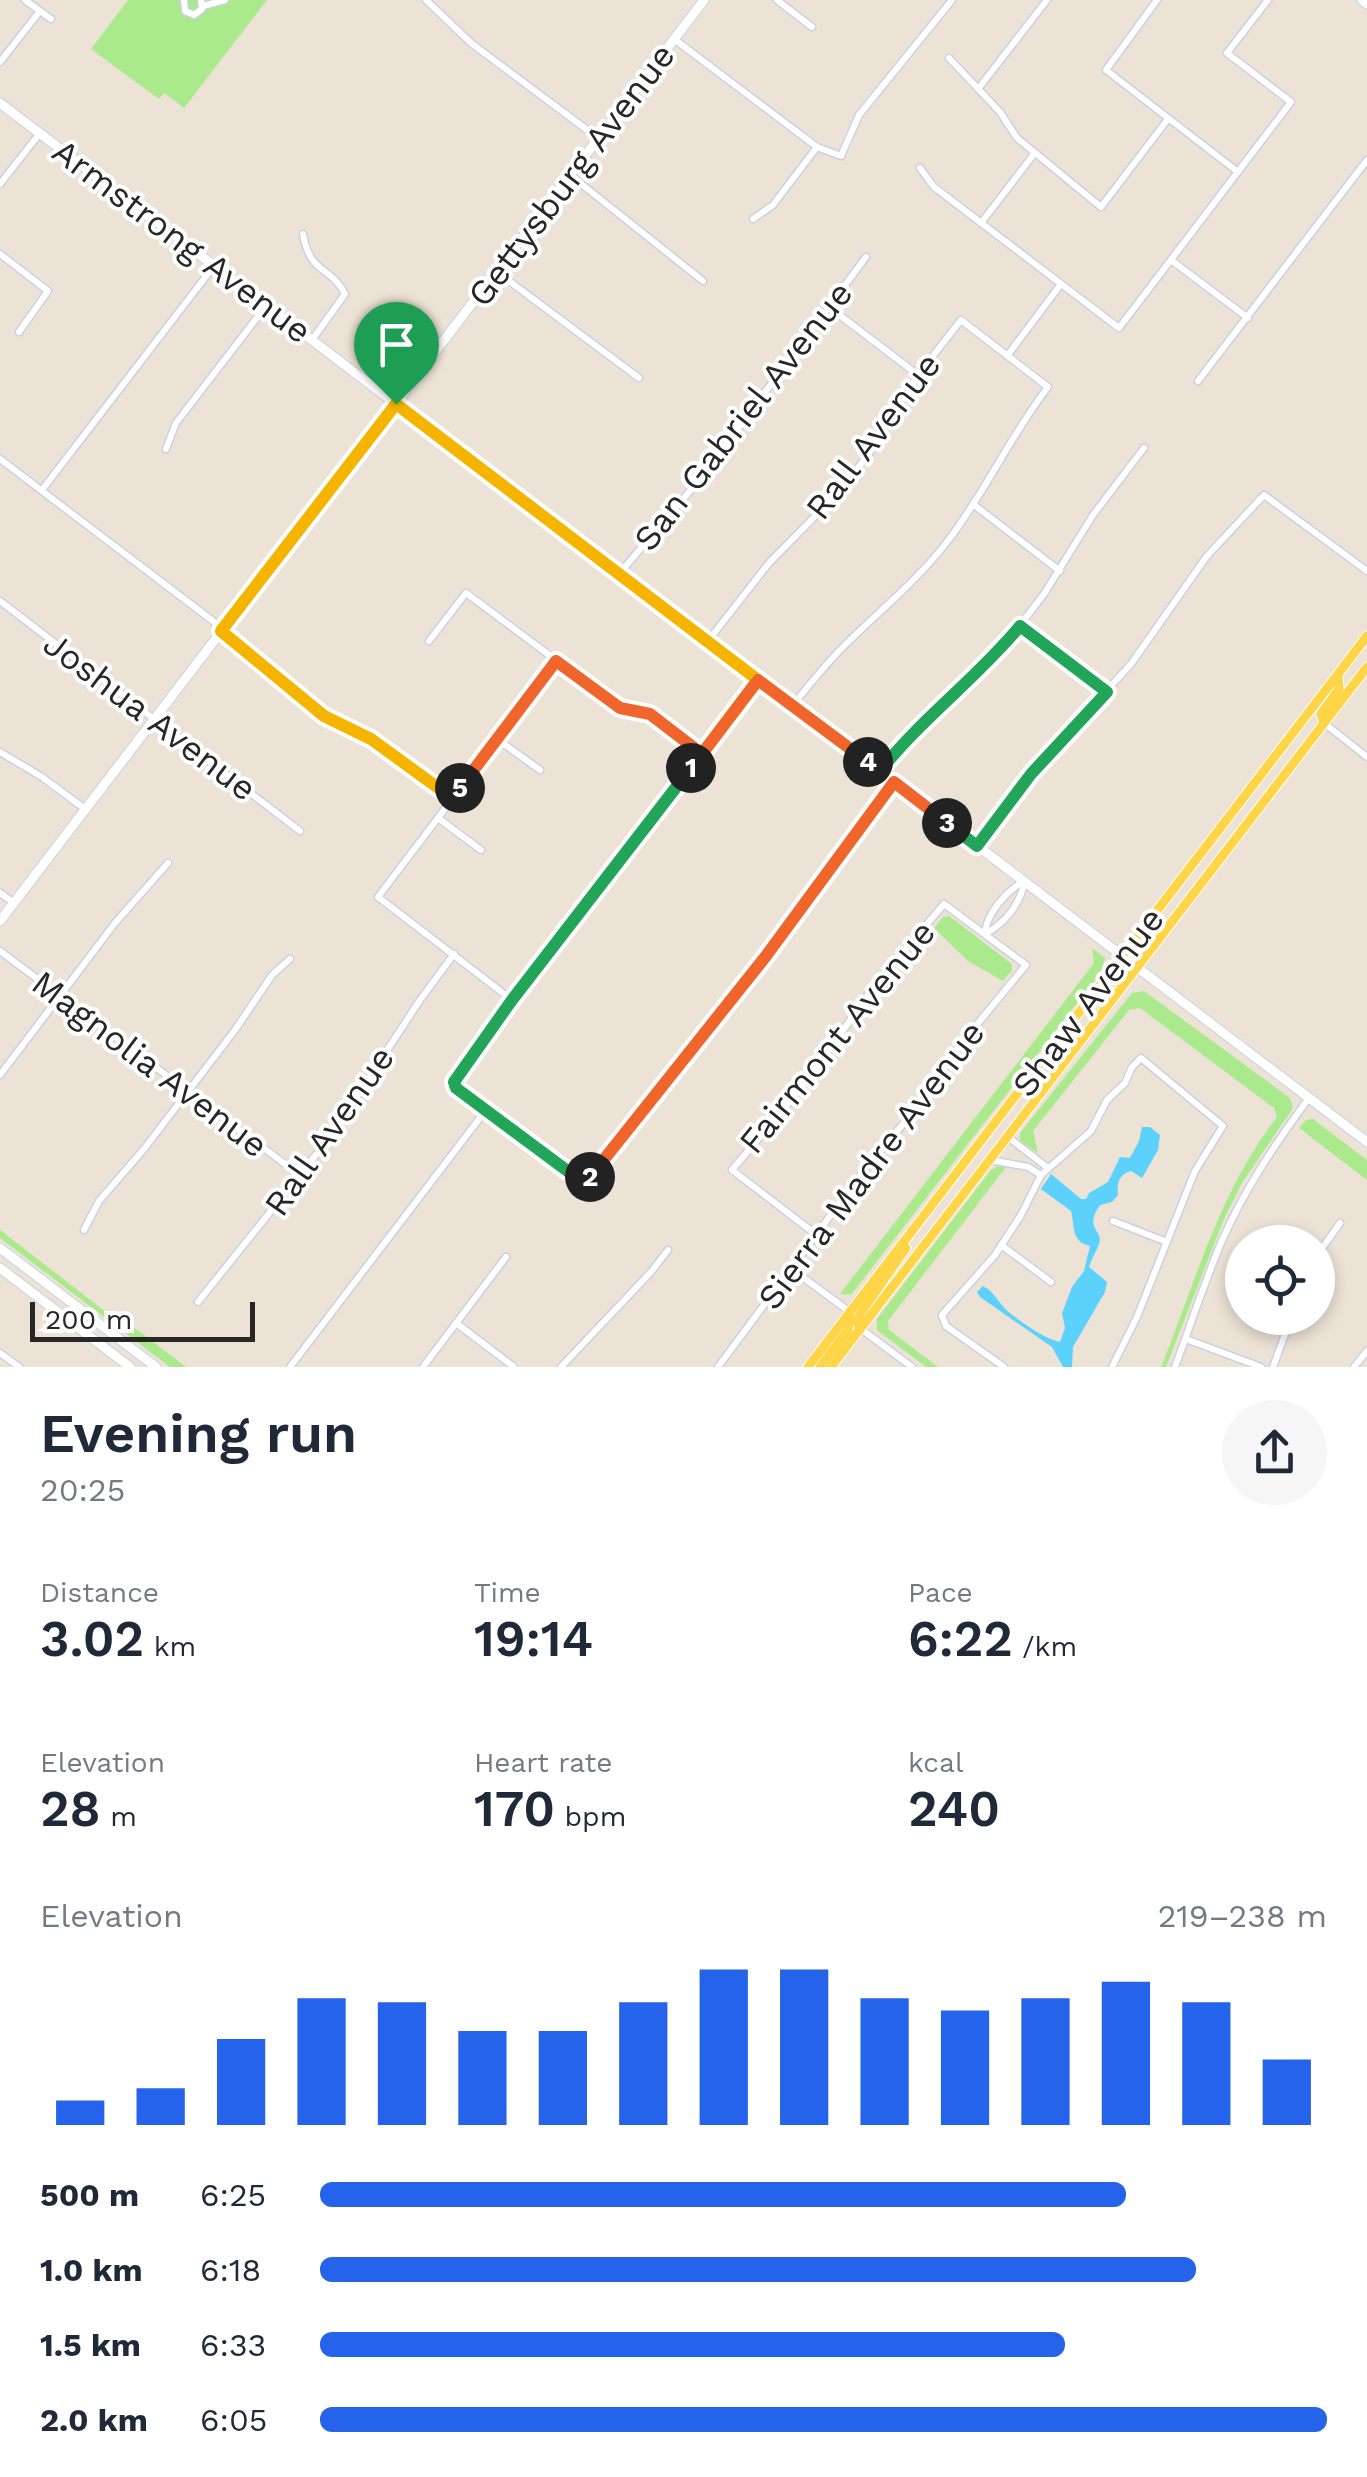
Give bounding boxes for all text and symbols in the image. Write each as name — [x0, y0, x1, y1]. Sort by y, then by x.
street label: Gettysburg Avenue — [459, 35, 683, 315]
street label: Armstrong Avenue — [44, 130, 320, 352]
street label: San Gabriel Avenue — [625, 273, 861, 559]
pin — [354, 302, 439, 405]
icon: arrive — [369, 317, 424, 372]
street label: Rall Avenue — [797, 344, 949, 528]
street label: Joshua Avenue — [35, 622, 265, 810]
pin: 4 — [843, 737, 893, 787]
pin: 1 — [666, 743, 716, 793]
text: 4 — [859, 745, 877, 778]
text: 1 — [685, 751, 697, 784]
pin: 5 — [435, 763, 485, 813]
text: 5 — [452, 771, 468, 804]
pin: 3 — [922, 798, 972, 848]
text: 3 — [939, 806, 955, 839]
street label: Shaw Avenue — [1003, 899, 1173, 1105]
street label: Fairmont Avenue — [730, 912, 944, 1162]
street label: Magnolia Avenue — [24, 962, 276, 1166]
street label: Sierra Madre Avenue — [749, 1012, 993, 1318]
street label: Rall Avenue — [255, 1038, 403, 1224]
pin: 2 — [565, 1152, 615, 1202]
text: 2 — [582, 1160, 598, 1193]
map controls — [1225, 1225, 1335, 1335]
button: locate — [1225, 1225, 1335, 1335]
scale bar — [30, 1297, 255, 1342]
text: 200 m — [45, 1303, 132, 1336]
button: share — [1222, 1400, 1327, 1505]
text: Evening run — [40, 1401, 357, 1465]
text: 20:25 — [40, 1471, 125, 1509]
text: Distance — [40, 1576, 159, 1609]
text: Time — [474, 1576, 541, 1609]
text: Pace — [908, 1576, 973, 1609]
text: 3.02 — [40, 1609, 144, 1668]
text: 19:14 — [474, 1609, 593, 1668]
text: 6:22 — [908, 1609, 1013, 1668]
text: km — [144, 1630, 196, 1663]
text: /km — [1013, 1630, 1077, 1663]
text: Elevation — [40, 1746, 165, 1779]
text: Heart rate — [474, 1746, 612, 1779]
text: kcal — [908, 1746, 963, 1779]
text: 28 — [40, 1779, 101, 1838]
text: 170 — [474, 1779, 555, 1838]
text: 240 — [908, 1779, 1000, 1838]
text: m — [101, 1800, 137, 1833]
text: bpm — [555, 1800, 626, 1833]
text: Elevation — [40, 1897, 183, 1935]
text: 219–238 m — [1158, 1897, 1327, 1935]
text: 500 m — [40, 2176, 139, 2214]
text: 6:25 — [200, 2176, 266, 2214]
text: 1.0 km — [40, 2251, 143, 2289]
text: 6:18 — [200, 2251, 261, 2289]
text: 1.5 km — [40, 2326, 141, 2364]
text: 6:33 — [200, 2326, 266, 2364]
text: 2.0 km — [40, 2401, 148, 2439]
text: 6:05 — [200, 2401, 267, 2439]

